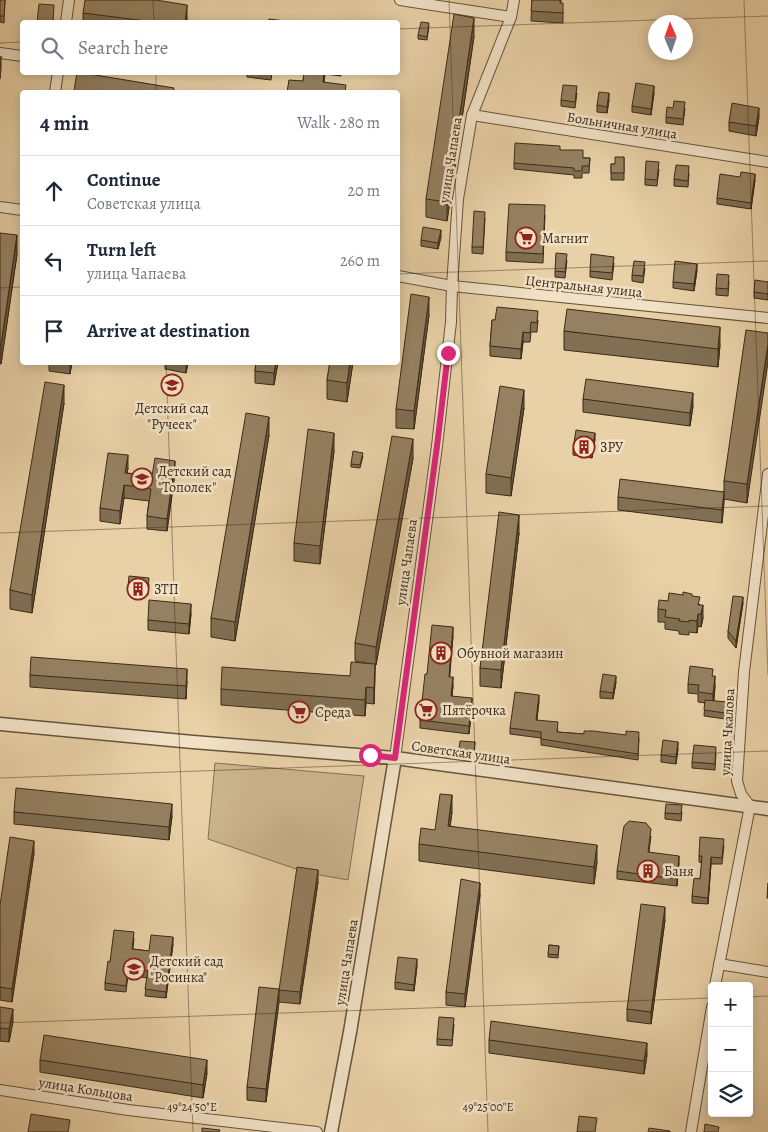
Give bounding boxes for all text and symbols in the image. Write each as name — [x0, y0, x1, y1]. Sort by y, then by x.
north arrow — [648, 15, 693, 60]
search box — [20, 20, 400, 75]
icon: search — [38, 34, 66, 62]
text: Search here — [78, 35, 168, 61]
street label: Больничная улица — [565, 107, 679, 144]
text: 4 min — [40, 109, 89, 137]
text: Walk · 280 m — [297, 112, 380, 134]
street label: улица Чапаева — [434, 115, 467, 206]
text: Continue — [87, 167, 161, 193]
icon: ahead — [40, 177, 68, 205]
text: 20 m — [347, 180, 380, 202]
text: Советская улица — [87, 193, 201, 215]
supermarket icon: Магнит — [514, 226, 538, 250]
place label: Магнит — [542, 229, 589, 248]
text: Turn left — [87, 237, 156, 263]
icon: left — [40, 247, 68, 275]
text: 260 m — [340, 250, 380, 272]
text: улица Чапаева — [87, 263, 186, 285]
street label: Центральная улица — [525, 271, 644, 302]
icon: arrive — [40, 317, 68, 345]
text: Arrive at destination — [87, 318, 250, 344]
route end — [437, 342, 460, 365]
school or university icon: Детский сад "Ручеек" — [160, 373, 184, 397]
place label: Детский сад "Ручеек" — [135, 399, 209, 434]
building icon: ЗРУ — [572, 435, 596, 459]
place label: ЗРУ — [600, 438, 623, 457]
place label: Детский сад "Тополек" — [158, 462, 231, 497]
school or university icon: Детский сад "Тополек" — [130, 467, 154, 491]
street label: улица Чапаева — [391, 517, 422, 607]
building icon: ЗТП — [126, 577, 150, 601]
place label: ЗТП — [154, 580, 179, 599]
building icon: Обувной магазин — [429, 641, 453, 665]
place label: Обувной магазин — [457, 644, 564, 663]
street label: улица Чкалова — [716, 687, 739, 777]
supermarket icon: Пятёрочка — [414, 698, 438, 722]
supermarket icon: Среда — [287, 700, 311, 724]
place label: Пятёрочка — [442, 701, 506, 720]
place label: Среда — [315, 703, 351, 722]
street label: Советская улица — [410, 736, 512, 769]
route start — [359, 744, 382, 767]
building icon: Баня — [636, 859, 660, 883]
place label: Баня — [664, 862, 694, 881]
street label: улица Чапаева — [330, 917, 363, 1008]
place label: Детский сад "Росинка" — [150, 952, 223, 987]
school or university icon: Детский сад "Росинка" — [122, 957, 146, 981]
map controls — [708, 982, 753, 1117]
button: + — [708, 982, 753, 1027]
button: − — [708, 1027, 753, 1072]
button: layers — [708, 1072, 753, 1117]
street label: улица Кольцова — [36, 1073, 135, 1106]
text: 49°24'50"E — [167, 1099, 217, 1115]
text: 49°25'00"E — [463, 1099, 513, 1115]

